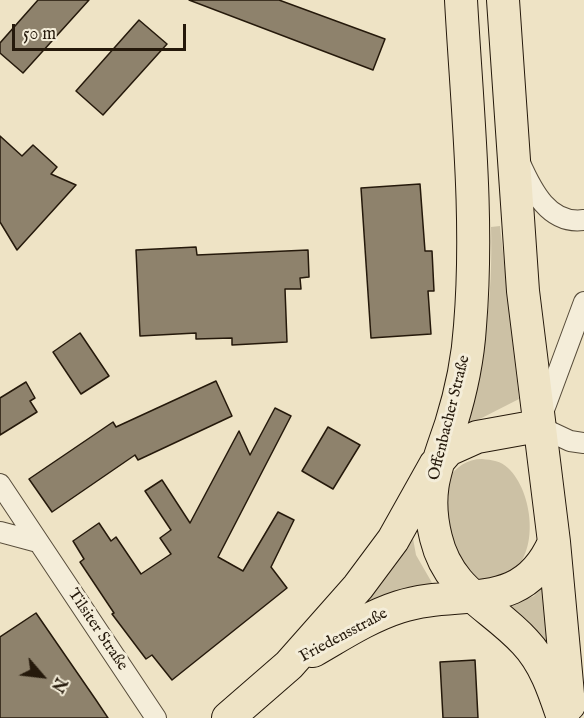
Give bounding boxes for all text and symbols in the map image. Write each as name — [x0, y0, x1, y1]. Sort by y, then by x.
scale bar — [15, 12, 189, 50]
text: 50 m — [23, 23, 56, 46]
street label: Offenbacher Straße — [425, 353, 475, 483]
street label: Tilsiter Straße — [63, 585, 131, 675]
street label: Friedensstraße — [297, 605, 391, 667]
north arrow — [12, 646, 72, 706]
text: N — [46, 674, 70, 695]

